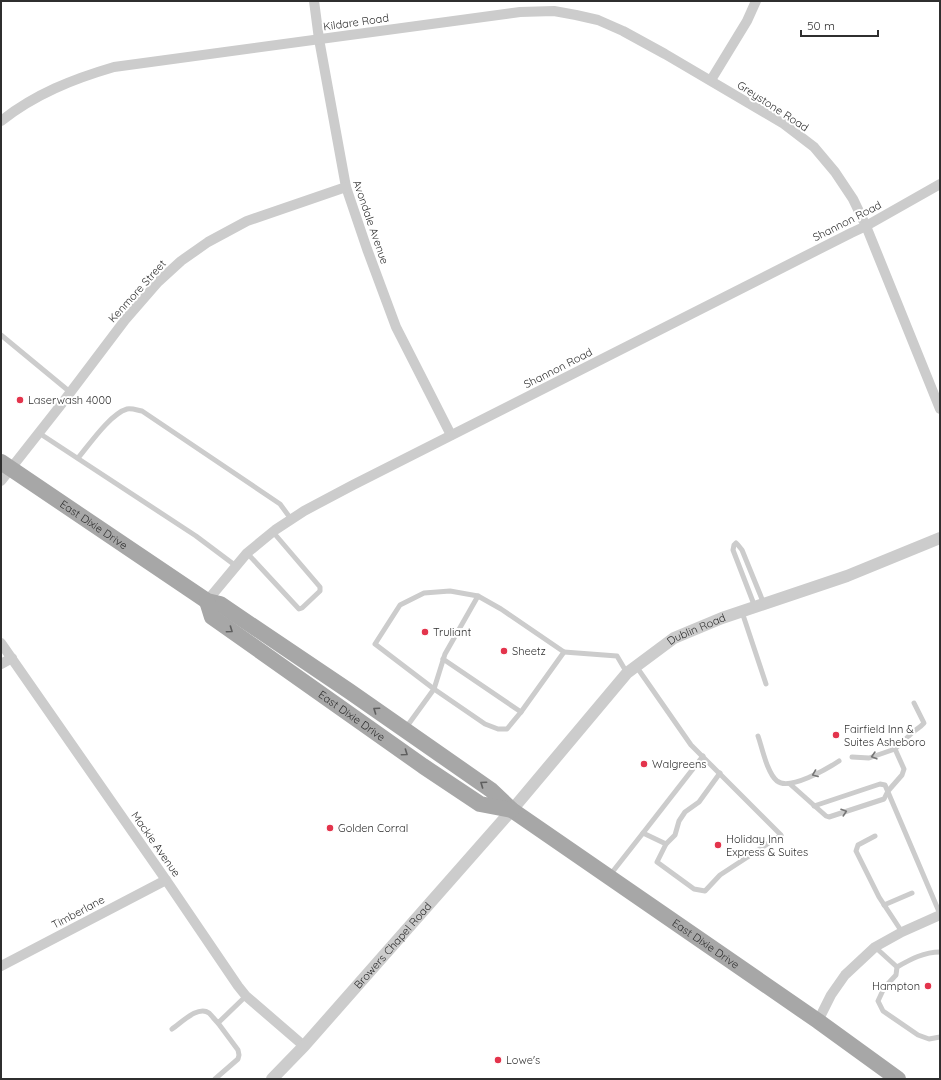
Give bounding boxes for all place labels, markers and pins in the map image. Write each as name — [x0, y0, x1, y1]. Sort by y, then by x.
place label: Laserwash 4000 — [28, 393, 112, 407]
marker: Laserwash 4000 — [15, 395, 25, 405]
place label: Truliant — [433, 625, 471, 639]
marker: Truliant — [420, 627, 430, 637]
place label: Sheetz — [512, 644, 546, 658]
marker: Sheetz — [499, 646, 509, 656]
place label: Fairfield Inn & Suites Asheboro — [844, 722, 926, 749]
marker: Fairfield Inn & Suites Asheboro — [831, 730, 841, 740]
place label: Walgreens — [652, 757, 706, 771]
marker: Walgreens — [639, 759, 649, 769]
place label: Golden Corral — [338, 821, 408, 835]
marker: Golden Corral — [325, 823, 335, 833]
place label: Holiday Inn Express & Suites — [726, 832, 808, 859]
marker: Holiday Inn Express & Suites — [713, 840, 723, 850]
place label: Hampton — [872, 979, 920, 993]
marker: Hampton — [923, 981, 933, 991]
place label: Lowe's — [506, 1053, 540, 1067]
marker: Lowe's — [493, 1055, 503, 1065]

